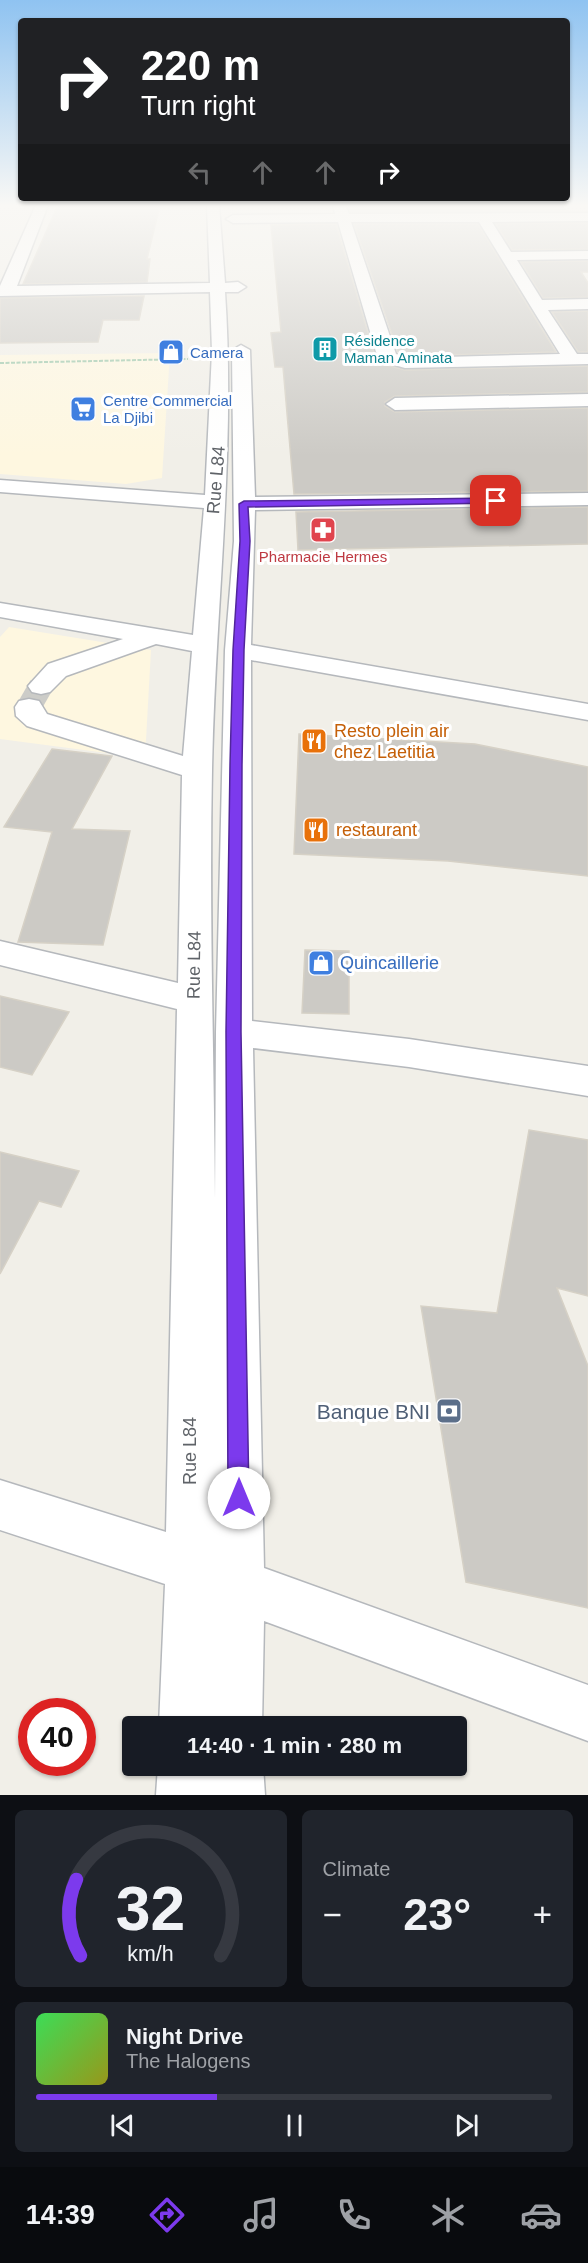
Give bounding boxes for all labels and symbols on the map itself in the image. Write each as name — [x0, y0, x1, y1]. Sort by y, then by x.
place label: Résidence Maman Aminata — [344, 332, 453, 366]
building icon: Résidence Maman Aminata — [310, 334, 340, 364]
shop icon: Camera — [156, 337, 186, 367]
place label: Camera — [190, 344, 244, 361]
place label: Centre Commercial La Djibi — [103, 392, 232, 426]
supermarket icon: Centre Commercial La Djibi — [68, 394, 98, 424]
street label: Rue L84 — [203, 445, 229, 515]
pin — [470, 475, 521, 526]
pharmacy icon: Pharmacie Hermes — [308, 515, 338, 545]
place label: Pharmacie Hermes — [259, 548, 387, 565]
place label: Resto plein air chez Laetitia — [334, 721, 449, 762]
restaurant icon: Resto plein air chez Laetitia — [299, 726, 329, 756]
restaurant icon: restaurant — [301, 815, 331, 845]
place label: restaurant — [336, 820, 417, 840]
street label: Rue L84 — [183, 931, 205, 999]
shop icon: Quincaillerie — [306, 948, 336, 978]
place label: Quincaillerie — [340, 953, 439, 973]
bank icon: Banque BNI — [434, 1396, 464, 1426]
place label: Banque BNI — [317, 1400, 430, 1423]
street label: Rue L84 — [180, 1417, 200, 1485]
position arrow — [207, 1466, 271, 1530]
speed limit sign: 40 — [18, 1698, 96, 1776]

